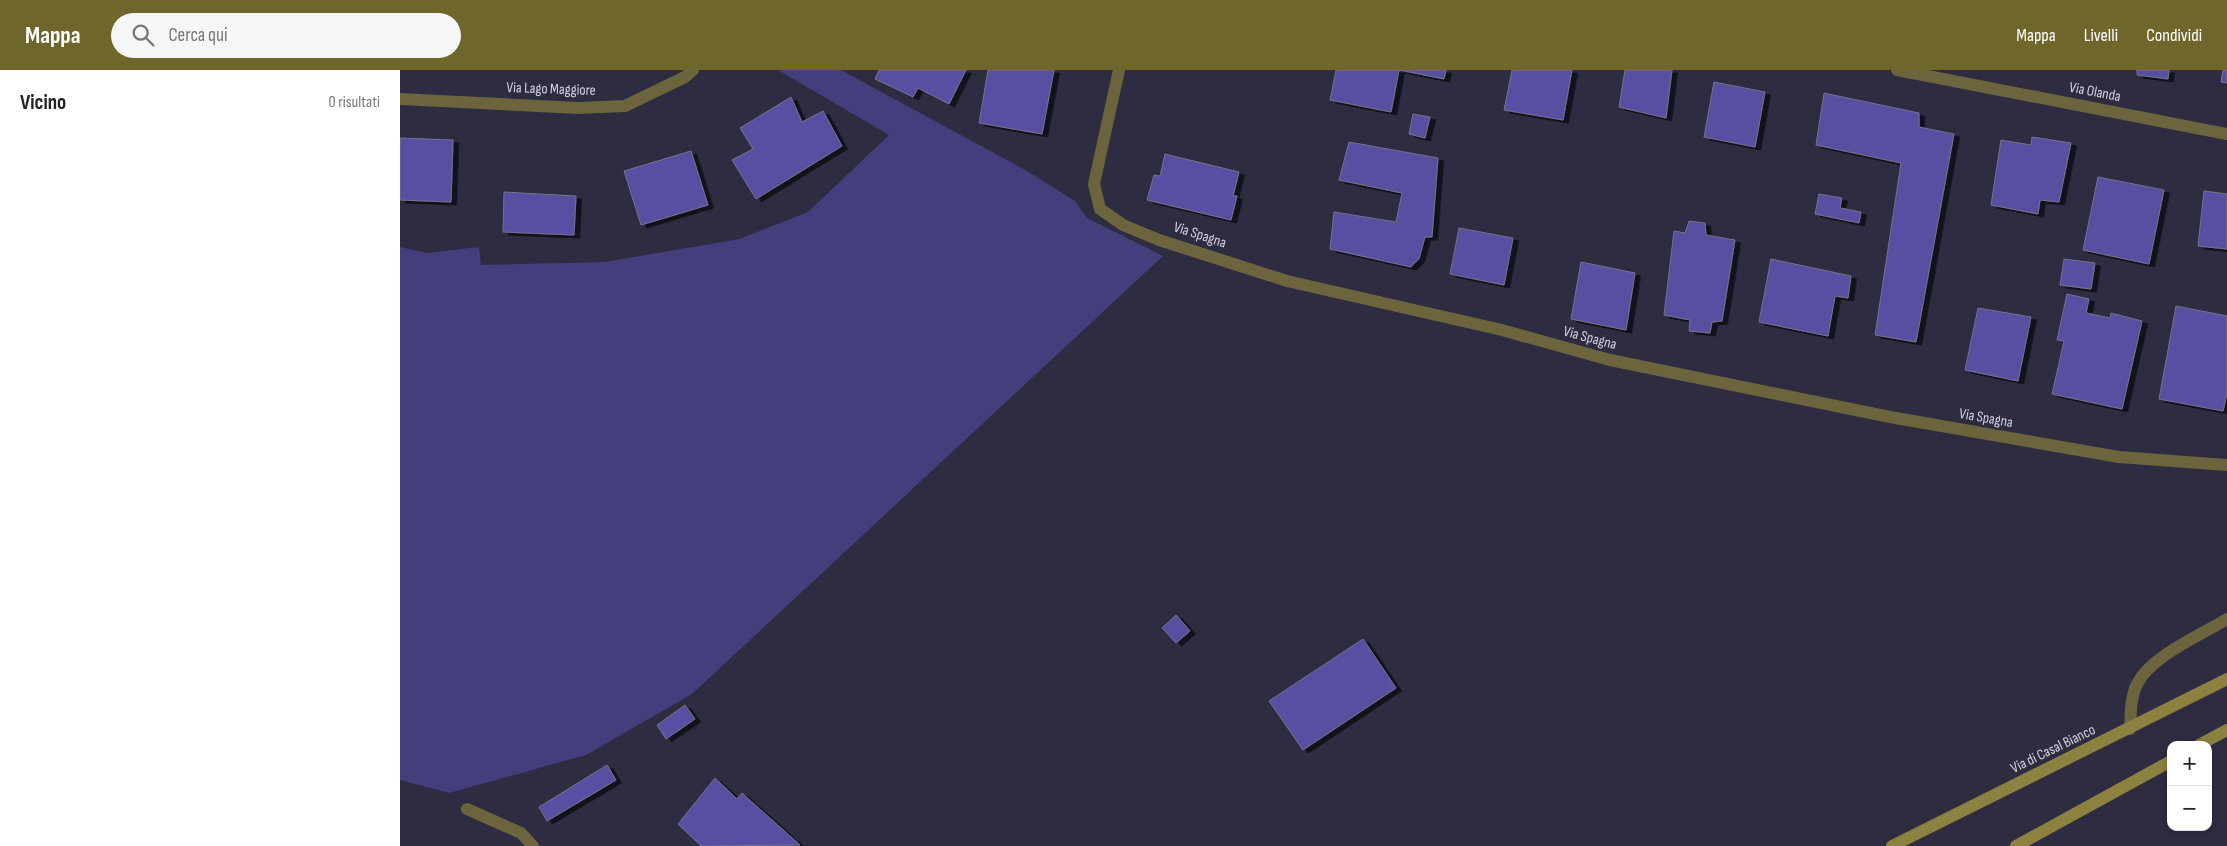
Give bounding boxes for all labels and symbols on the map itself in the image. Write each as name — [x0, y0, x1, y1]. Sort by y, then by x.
street label: Via Lago Maggiore — [506, 78, 596, 100]
street label: Via Olanda — [2068, 78, 2123, 106]
street label: Via Spagna — [1171, 218, 1229, 252]
street label: Via Spagna — [1561, 322, 1619, 354]
street label: Via Spagna — [1958, 404, 2015, 432]
street label: Via di Casal Bianco — [2007, 720, 2099, 778]

